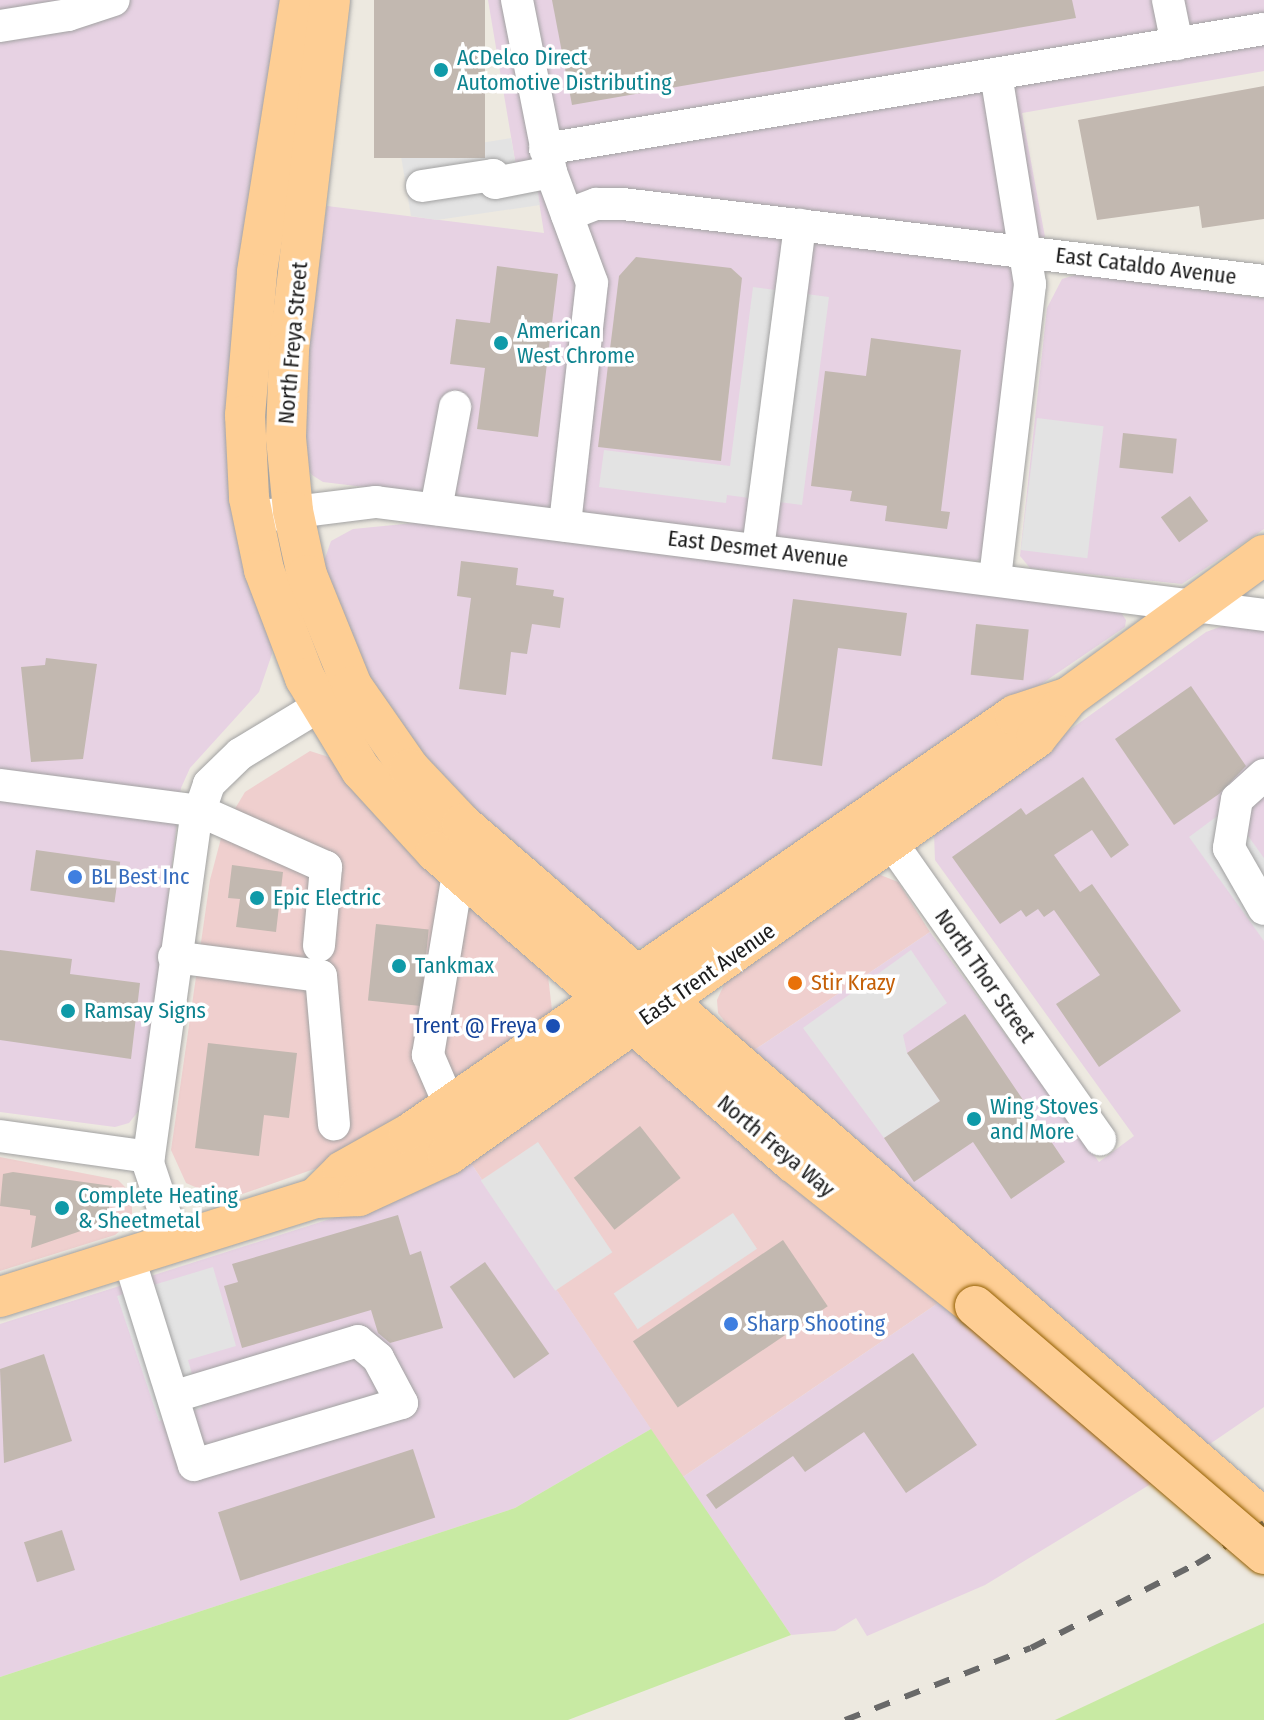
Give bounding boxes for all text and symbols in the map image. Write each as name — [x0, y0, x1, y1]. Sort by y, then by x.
place label: ACDelco Direct Automotive Distributing — [457, 44, 671, 96]
marker: ACDelco Direct Automotive Distributing — [432, 61, 450, 79]
street label: East Cataldo Avenue — [1054, 242, 1238, 290]
street label: North Freya Street — [273, 261, 313, 425]
place label: American West Chrome — [517, 317, 635, 368]
marker: American West Chrome — [492, 334, 510, 352]
street label: East Desmet Avenue — [666, 525, 850, 573]
place label: BL Best Inc — [91, 864, 189, 890]
marker: BL Best Inc — [66, 868, 84, 886]
place label: Epic Electric — [273, 885, 381, 911]
marker: Epic Electric — [248, 889, 266, 907]
street label: North Thor Street — [929, 904, 1041, 1048]
street label: East Trent Avenue — [634, 917, 780, 1031]
place label: Tankmax — [415, 953, 494, 979]
marker: Tankmax — [390, 957, 408, 975]
place label: Stir Krazy — [811, 970, 895, 996]
marker: Stir Krazy — [786, 974, 804, 992]
place label: Ramsay Signs — [84, 998, 206, 1024]
marker: Ramsay Signs — [59, 1002, 77, 1020]
place label: Trent @ Freya — [413, 1013, 537, 1039]
marker: Trent @ Freya — [544, 1017, 562, 1035]
street label: North Freya Way — [712, 1089, 840, 1203]
place label: Wing Stoves and More — [990, 1093, 1098, 1144]
marker: Wing Stoves and More — [965, 1110, 983, 1128]
place label: Complete Heating & Sheetmetal — [78, 1182, 238, 1234]
marker: Complete Heating & Sheetmetal — [53, 1199, 71, 1217]
place label: Sharp Shooting — [747, 1311, 885, 1337]
marker: Sharp Shooting — [722, 1315, 740, 1333]

